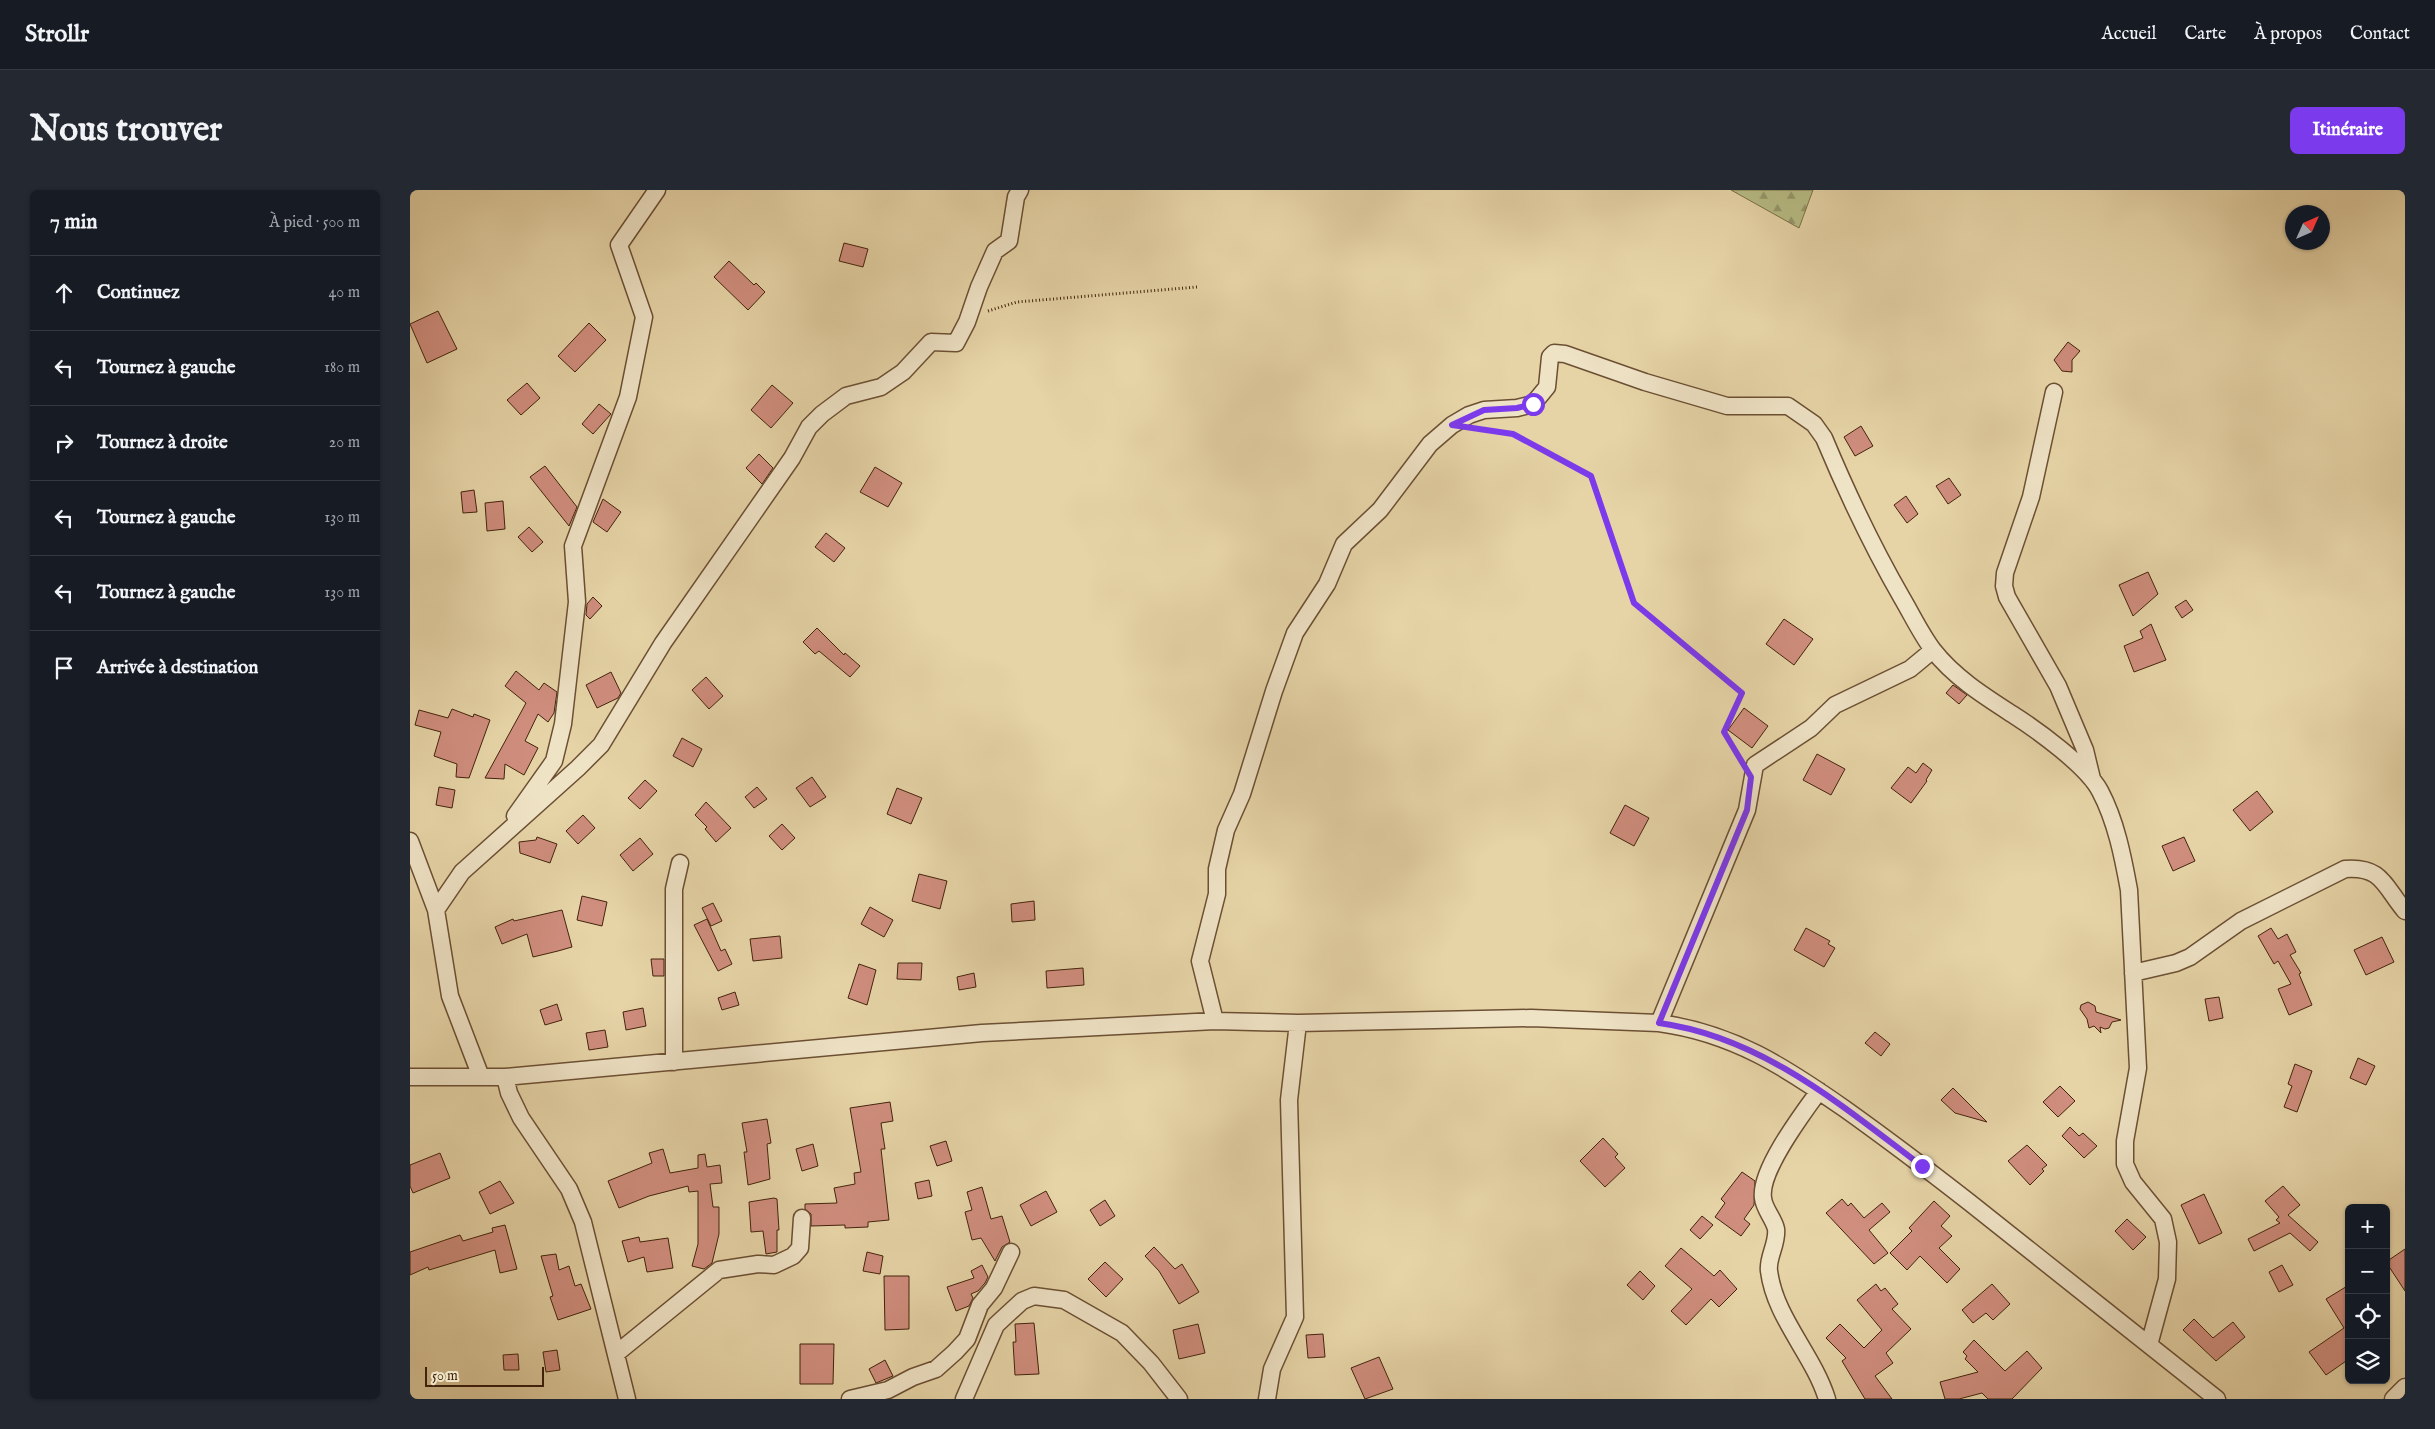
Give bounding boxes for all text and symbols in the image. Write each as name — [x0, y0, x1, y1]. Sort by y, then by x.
text: Strollr — [25, 19, 89, 50]
text: Accueil — [2102, 23, 2157, 46]
text: Carte — [2185, 23, 2226, 46]
text: À propos — [2254, 23, 2322, 46]
text: Contact — [2350, 23, 2410, 46]
button: Itinéraire — [2290, 107, 2405, 154]
text: Nous trouver — [30, 108, 222, 153]
north arrow — [2285, 205, 2330, 250]
text: 7 min — [50, 209, 97, 236]
text: À pied · 500 m — [269, 213, 360, 233]
icon: ahead — [50, 279, 78, 307]
text: Continuez — [97, 281, 180, 305]
text: 40 m — [328, 283, 360, 303]
icon: left — [50, 354, 78, 382]
text: Tournez à gauche — [97, 356, 236, 380]
text: 180 m — [324, 358, 360, 378]
route start — [1522, 393, 1545, 416]
icon: right — [50, 429, 78, 457]
text: Tournez à droite — [97, 431, 228, 455]
text: 20 m — [329, 433, 360, 453]
icon: left — [50, 504, 78, 532]
text: Tournez à gauche — [97, 506, 236, 530]
text: 130 m — [324, 508, 360, 528]
icon: left — [50, 579, 78, 607]
text: Tournez à gauche — [97, 581, 236, 605]
text: 130 m — [324, 583, 360, 603]
icon: arrive — [50, 654, 78, 682]
text: Arrivée à destination — [97, 656, 258, 680]
route end — [1911, 1155, 1934, 1178]
map controls — [2345, 1204, 2390, 1384]
button: + — [2345, 1204, 2390, 1249]
button: − — [2345, 1249, 2390, 1294]
button: locate — [2345, 1294, 2390, 1339]
button: layers — [2345, 1339, 2390, 1384]
scale bar — [425, 1364, 544, 1387]
text: 50 m — [432, 1367, 458, 1385]

